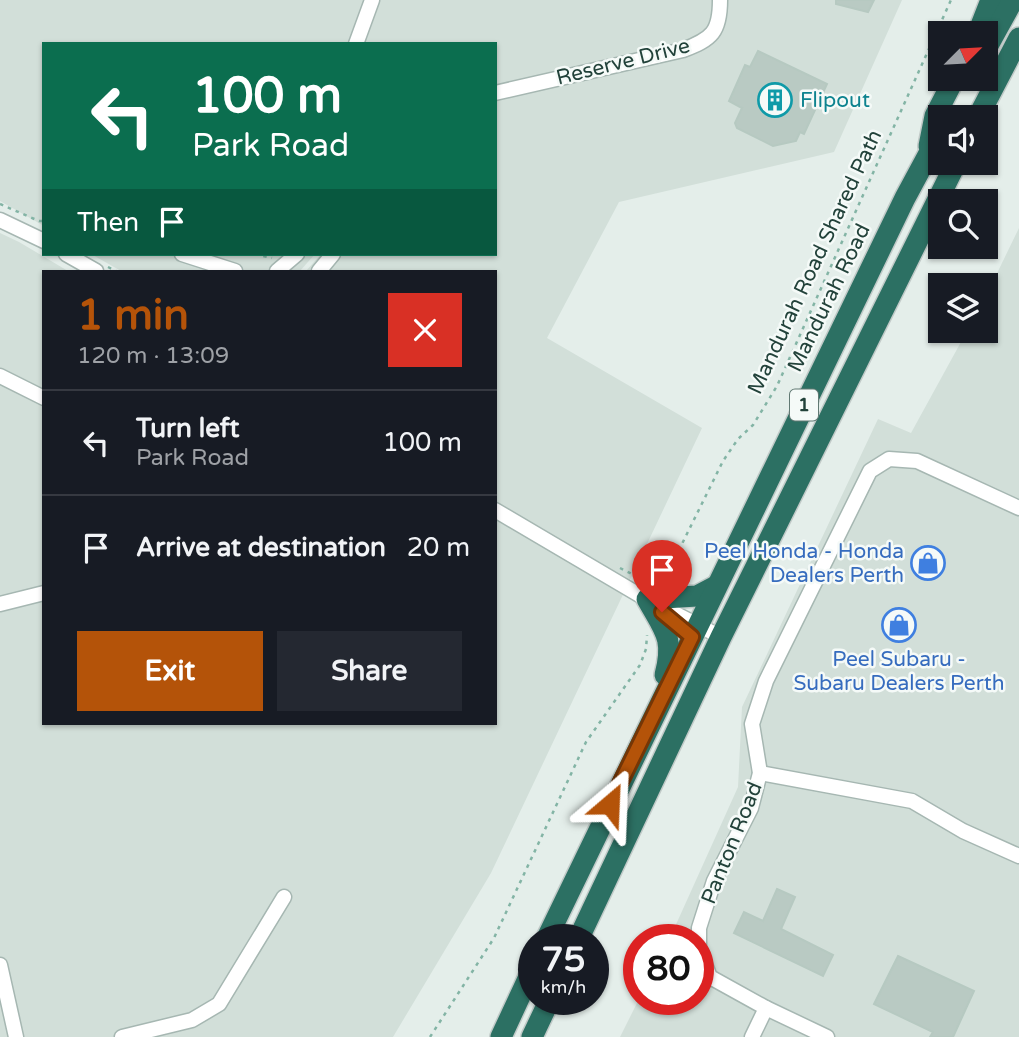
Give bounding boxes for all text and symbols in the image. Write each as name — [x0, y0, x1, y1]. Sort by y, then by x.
north arrow — [928, 21, 998, 91]
map controls — [928, 21, 998, 343]
street label: Reserve Drive — [554, 33, 693, 91]
text: 100 m — [192, 67, 342, 126]
icon: left — [77, 70, 168, 161]
building icon: Flipout — [756, 81, 794, 119]
place label: Flipout — [800, 88, 870, 113]
button: sound — [928, 105, 998, 175]
street label: Mandurah Road Shared Path — [743, 126, 887, 398]
text: Park Road — [192, 127, 349, 165]
button: search — [928, 189, 998, 259]
icon: arrive — [153, 203, 191, 241]
text: Then — [77, 207, 139, 238]
street label: Mandurah Road — [782, 220, 876, 376]
button: layers — [928, 273, 998, 343]
text: 1 min — [77, 290, 189, 341]
button: close — [388, 293, 462, 367]
text: 120 m · 13:09 — [77, 342, 229, 370]
road number: 1 — [790, 390, 818, 420]
text: Turn left — [136, 413, 239, 444]
icon: left — [77, 424, 115, 462]
text: 100 m — [382, 427, 462, 458]
text: Park Road — [136, 444, 249, 472]
icon: arrive — [77, 529, 115, 567]
text: Arrive at destination — [136, 532, 386, 563]
text: 20 m — [407, 532, 470, 563]
place label: Peel Honda - Honda Dealers Perth — [704, 539, 904, 588]
pin — [632, 540, 692, 612]
shop icon: Peel Honda - Honda Dealers Perth — [909, 544, 947, 582]
icon: arrive — [643, 551, 681, 589]
shop icon: Peel Subaru - Subaru Dealers Perth — [880, 606, 918, 644]
button: Exit — [77, 631, 263, 711]
button: Share — [277, 631, 462, 711]
place label: Peel Subaru - Subaru Dealers Perth — [793, 647, 1005, 696]
position arrow — [573, 767, 647, 841]
street label: Panton Road — [696, 778, 768, 908]
speed limit sign: 80 — [623, 924, 714, 1015]
text: 75 — [542, 939, 585, 981]
text: km/h — [541, 976, 586, 998]

